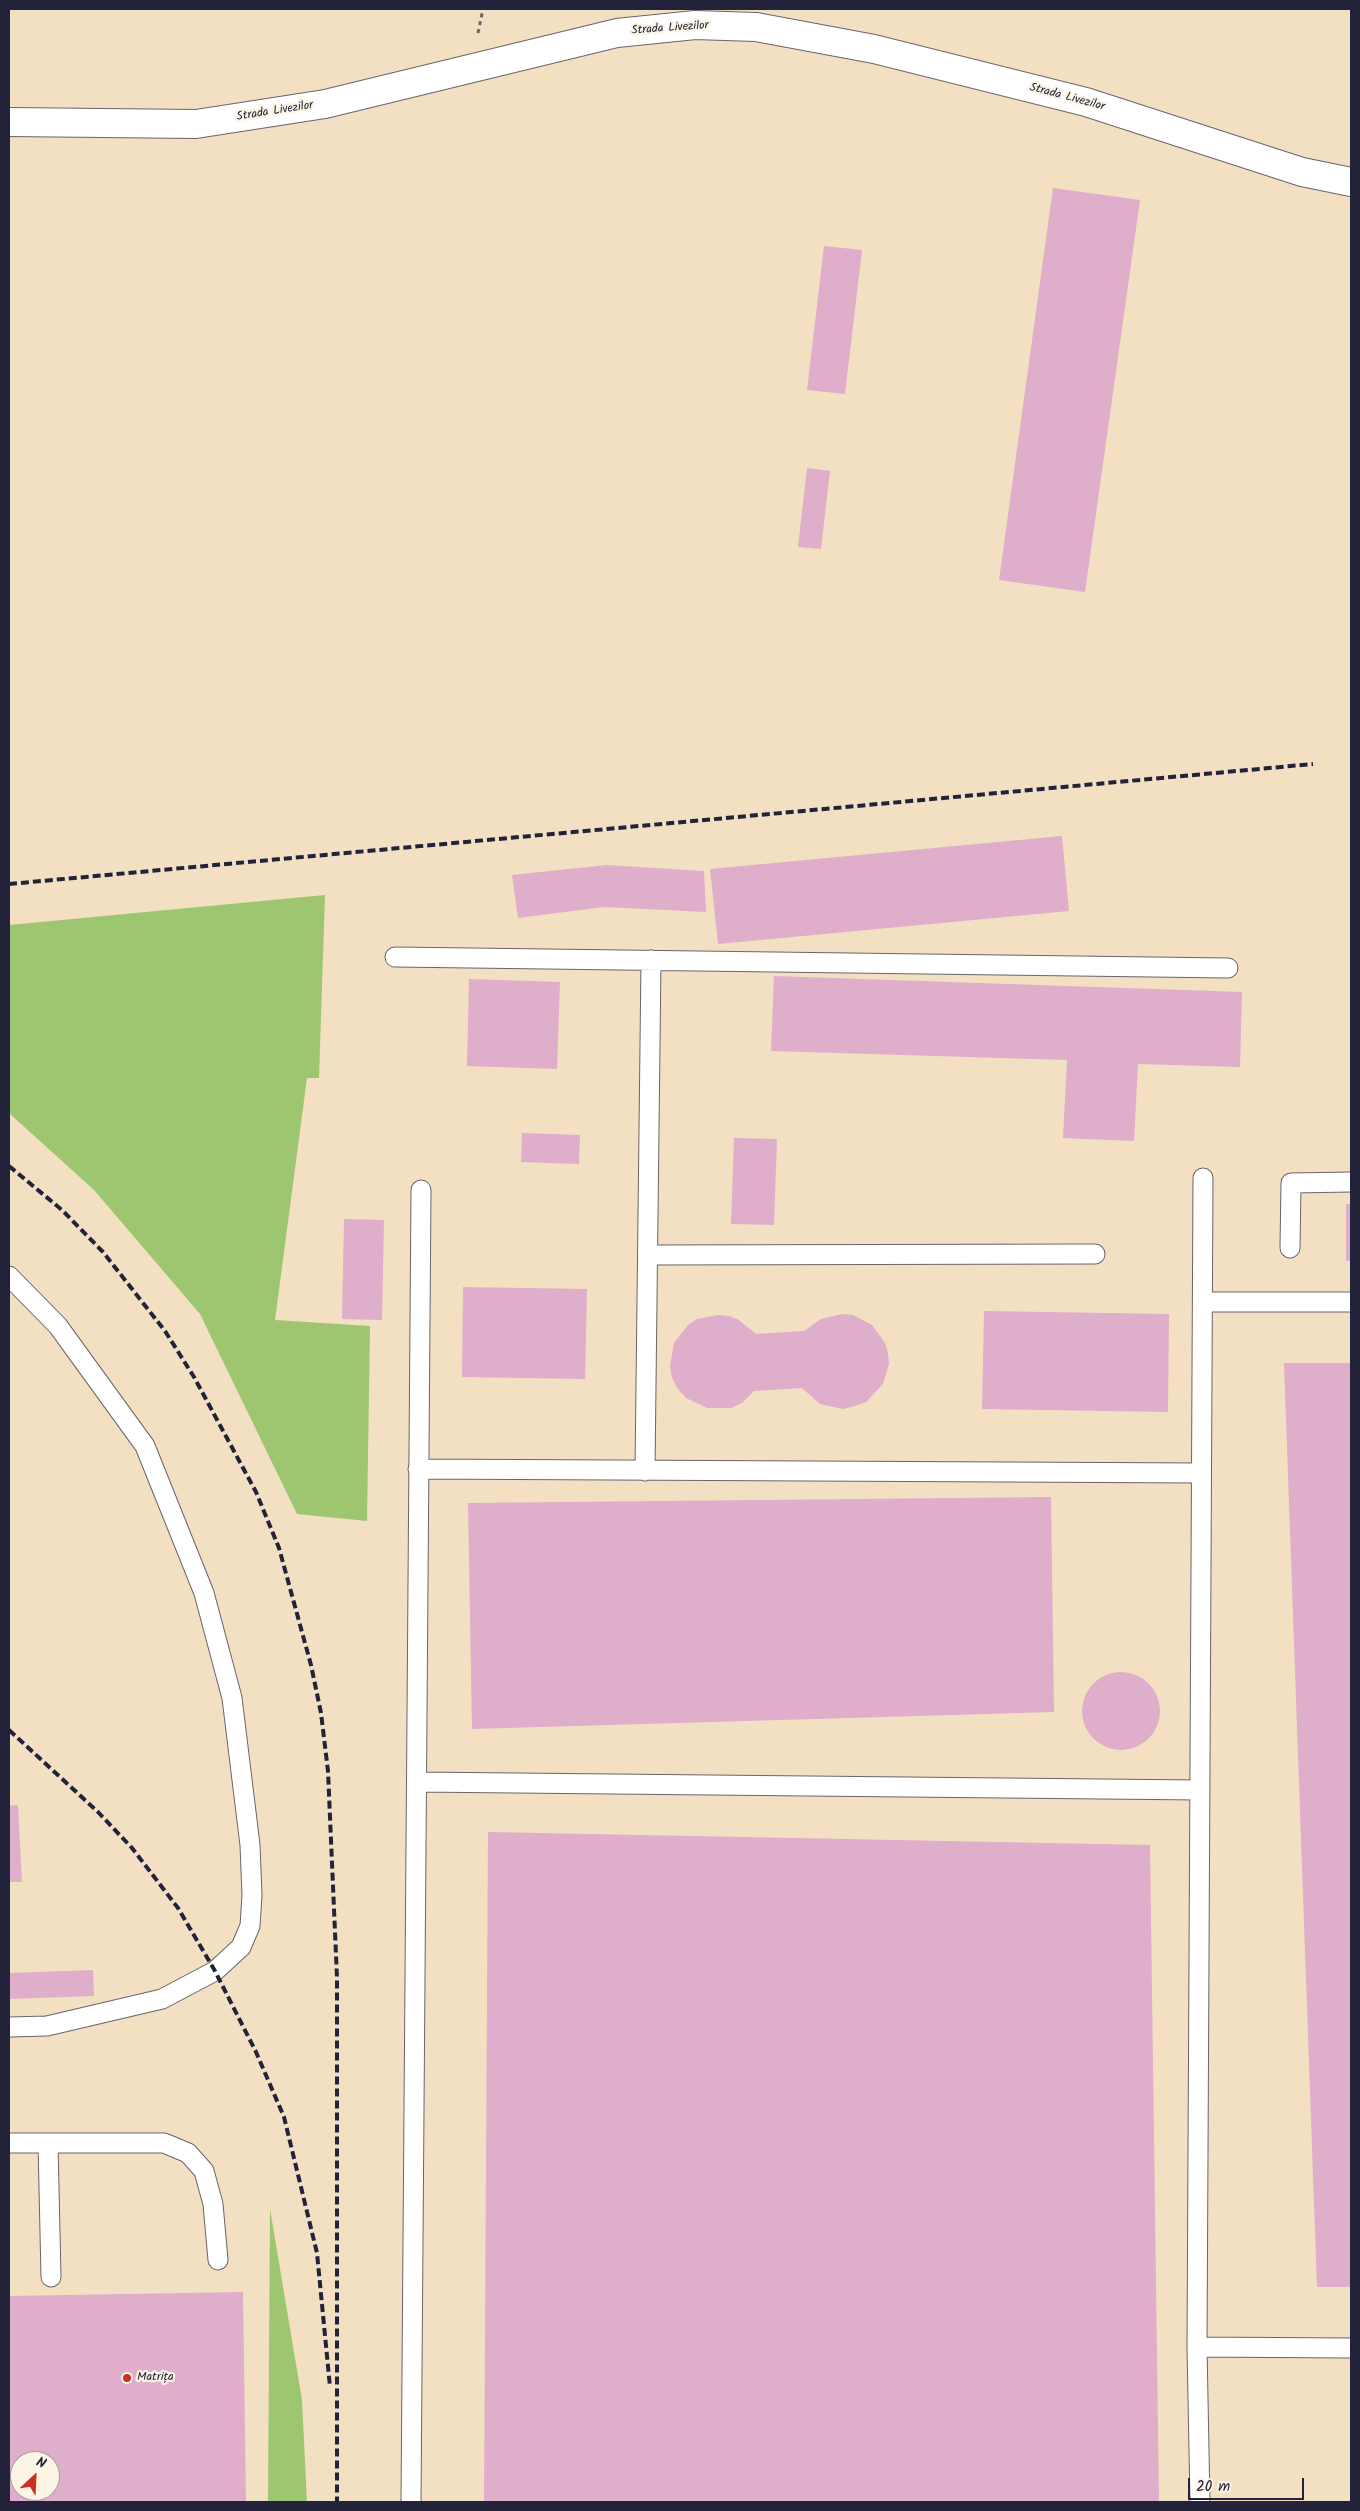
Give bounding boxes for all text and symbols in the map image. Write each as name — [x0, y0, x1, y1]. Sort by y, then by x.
street label: Strada Livezilor — [631, 19, 709, 39]
street label: Strada Livezilor — [1028, 81, 1106, 115]
street label: Strada Livezilor — [236, 99, 314, 125]
place label: Matrița — [137, 2371, 174, 2385]
marker: Matrița — [121, 2372, 133, 2384]
north arrow — [10, 2451, 60, 2501]
text: N — [32, 2451, 50, 2475]
scale bar — [1190, 2468, 1306, 2500]
text: 20 m — [1196, 2475, 1230, 2499]

